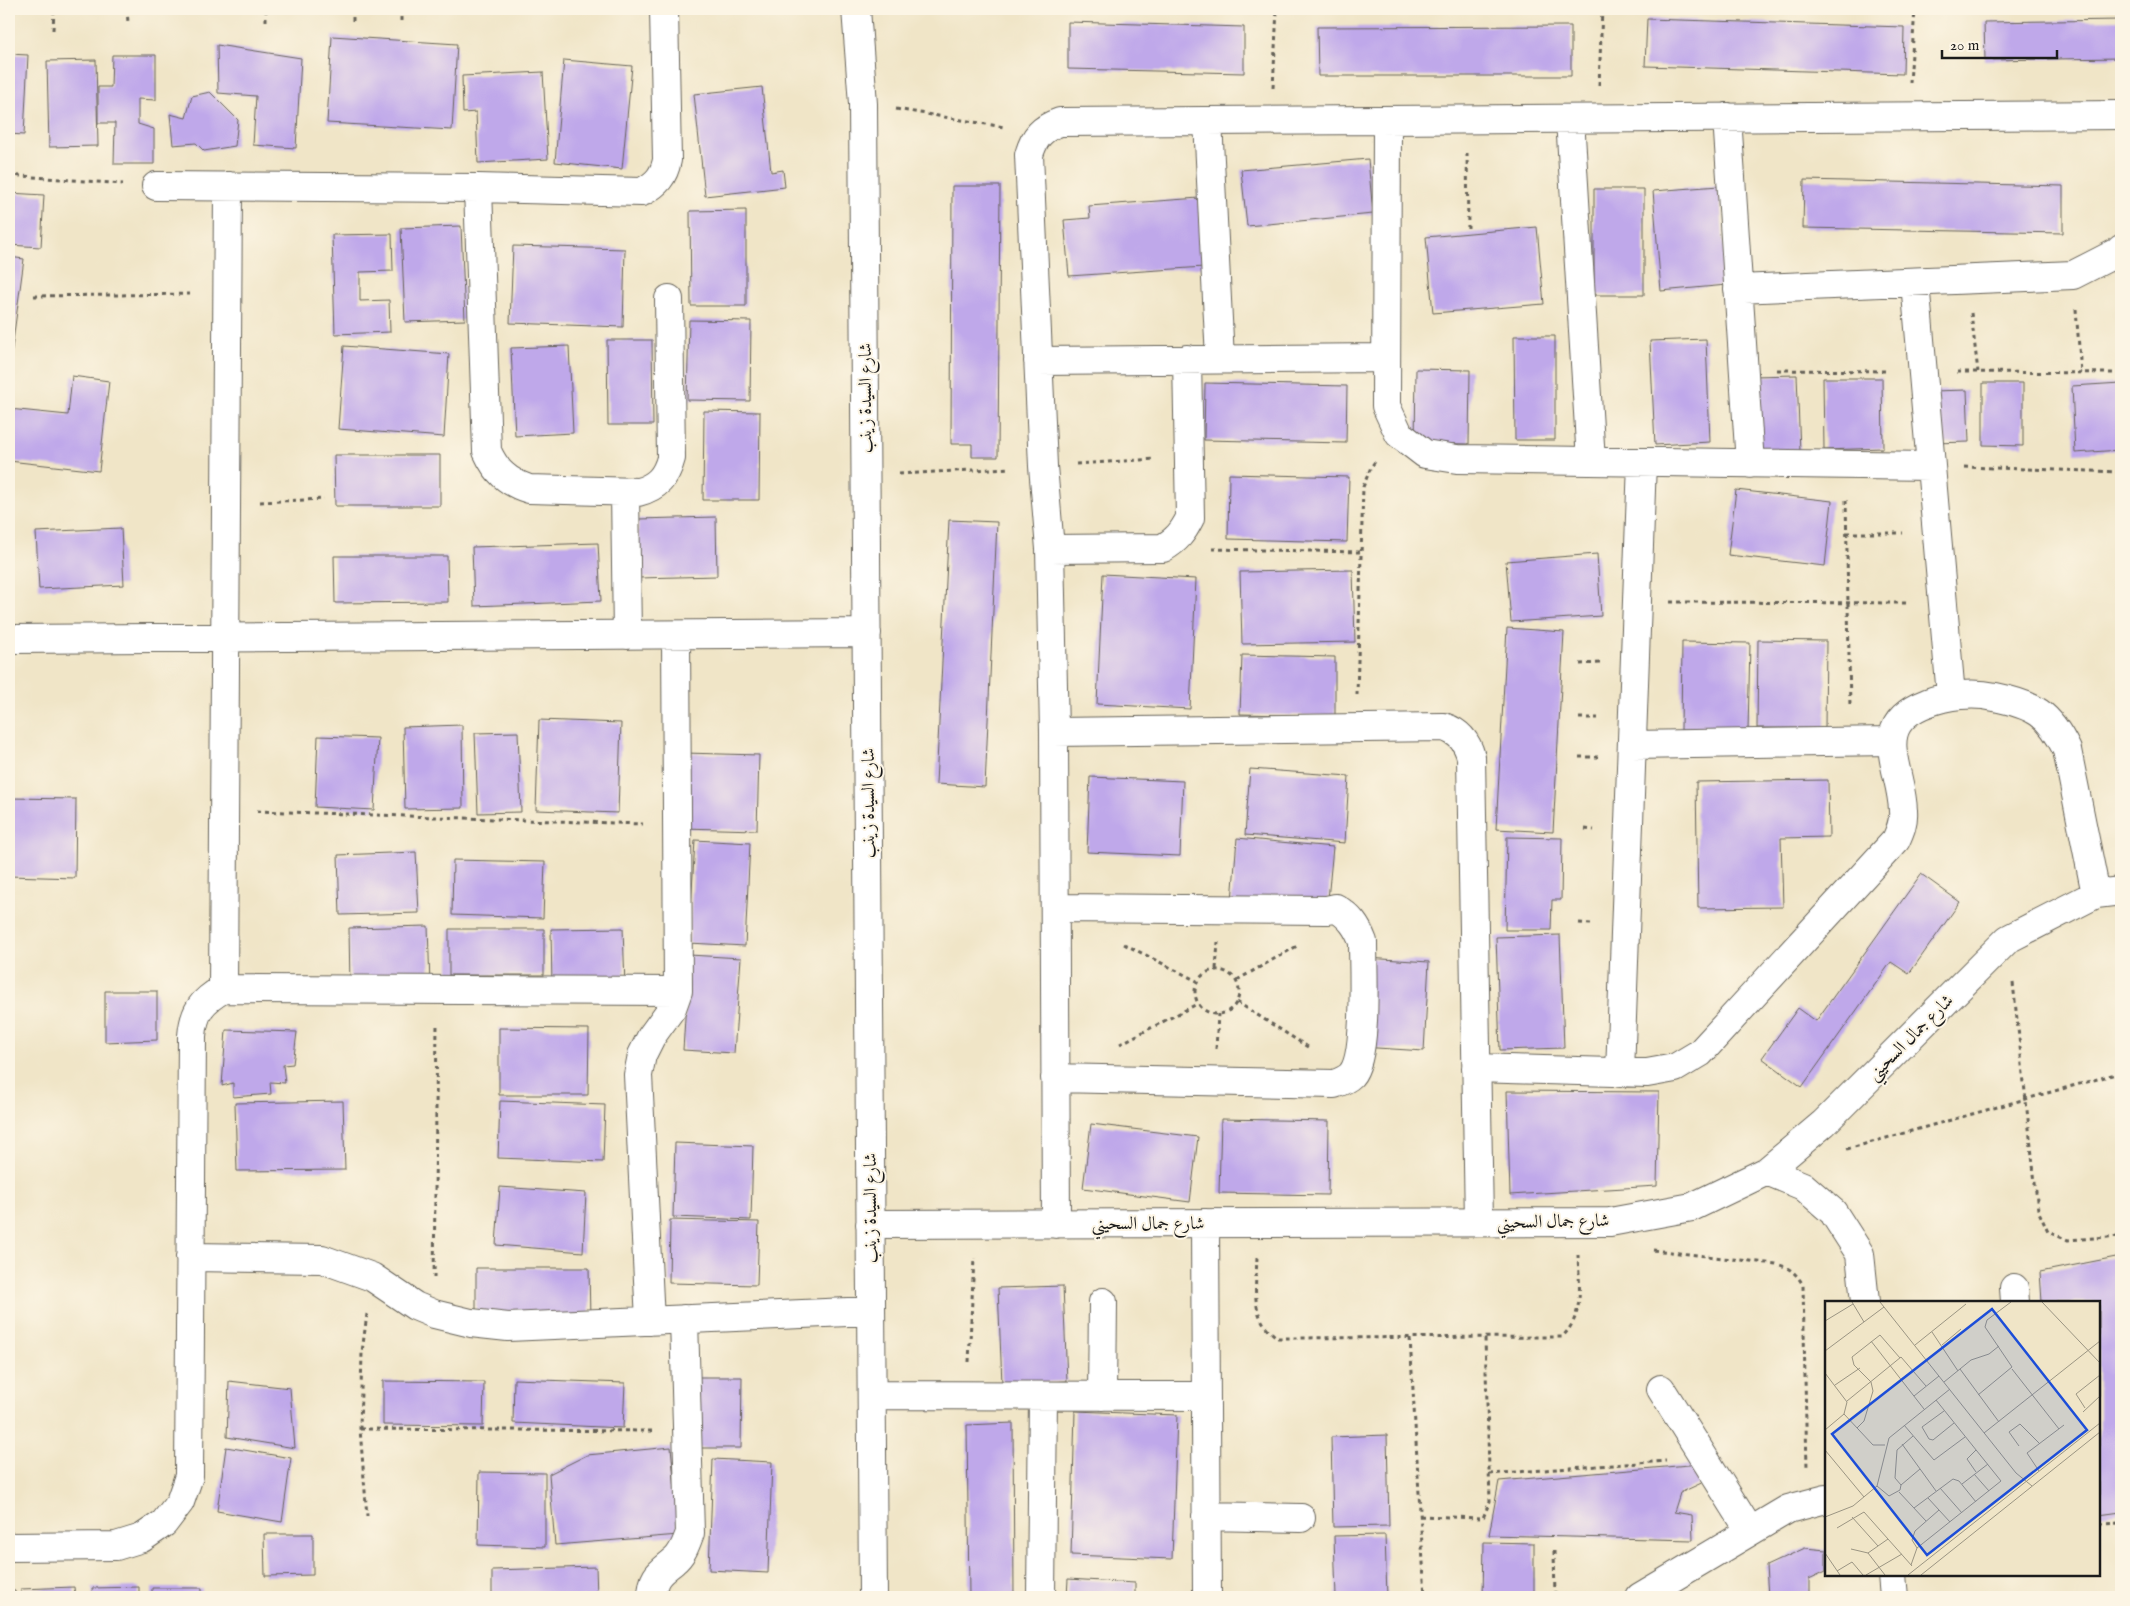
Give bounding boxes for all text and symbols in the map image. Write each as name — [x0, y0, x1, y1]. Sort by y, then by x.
scale bar — [1942, 28, 2058, 60]
text: 20 m — [1950, 36, 1980, 55]
street label: شارع السيدة زينب — [855, 343, 880, 453]
street label: شارع السيدة زينب — [858, 748, 883, 858]
street label: شارع جمال السحيني — [1863, 990, 1962, 1089]
street label: شارع السيدة زينب — [860, 1153, 885, 1263]
street label: شارع جمال السحيني — [1496, 1210, 1610, 1239]
street label: شارع جمال السحيني — [1092, 1213, 1204, 1240]
inset map — [1825, 1301, 2100, 1576]

